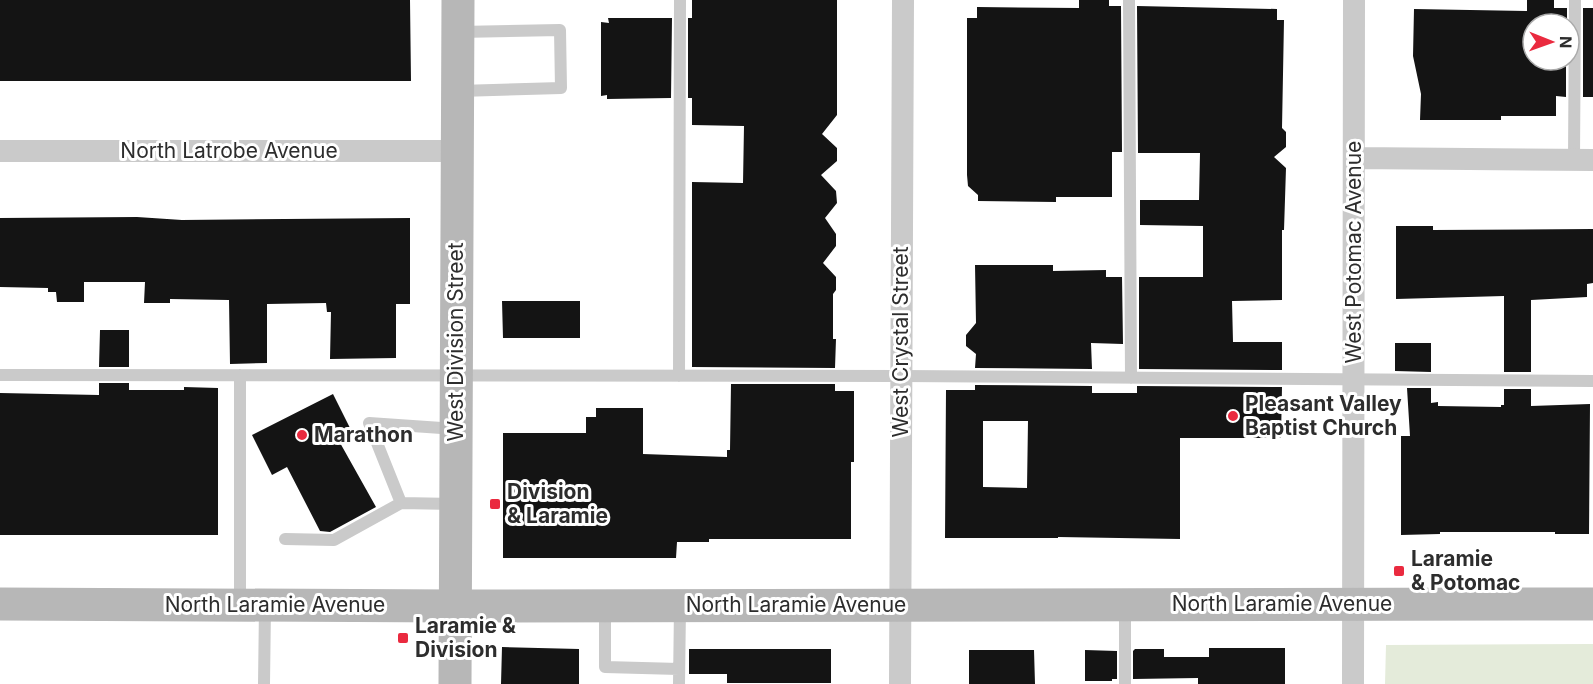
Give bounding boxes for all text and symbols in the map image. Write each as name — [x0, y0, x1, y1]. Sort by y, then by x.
north arrow — [1521, 12, 1581, 72]
text: N — [1556, 36, 1576, 49]
street label: North Latrobe Avenue — [120, 138, 338, 163]
street label: West Potomac Avenue — [1341, 141, 1366, 363]
street label: West Division Street — [443, 242, 468, 442]
street label: West Crystal Street — [888, 246, 913, 438]
place label: Pleasant Valley Baptist Church — [1245, 391, 1402, 440]
marker: Pleasant Valley Baptist Church — [1226, 409, 1240, 423]
place label: Marathon — [314, 422, 413, 447]
marker: Marathon — [295, 428, 309, 442]
place label: Division & Laramie — [507, 479, 608, 528]
marker: Division & Laramie — [488, 497, 502, 511]
place label: Laramie & Potomac — [1411, 546, 1520, 595]
marker: Laramie & Potomac — [1392, 564, 1406, 578]
street label: North Laramie Avenue — [1172, 591, 1392, 616]
street label: North Laramie Avenue — [165, 592, 385, 617]
street label: North Laramie Avenue — [686, 592, 906, 617]
place label: Laramie & Division — [415, 613, 517, 662]
marker: Laramie & Division — [396, 631, 410, 645]

